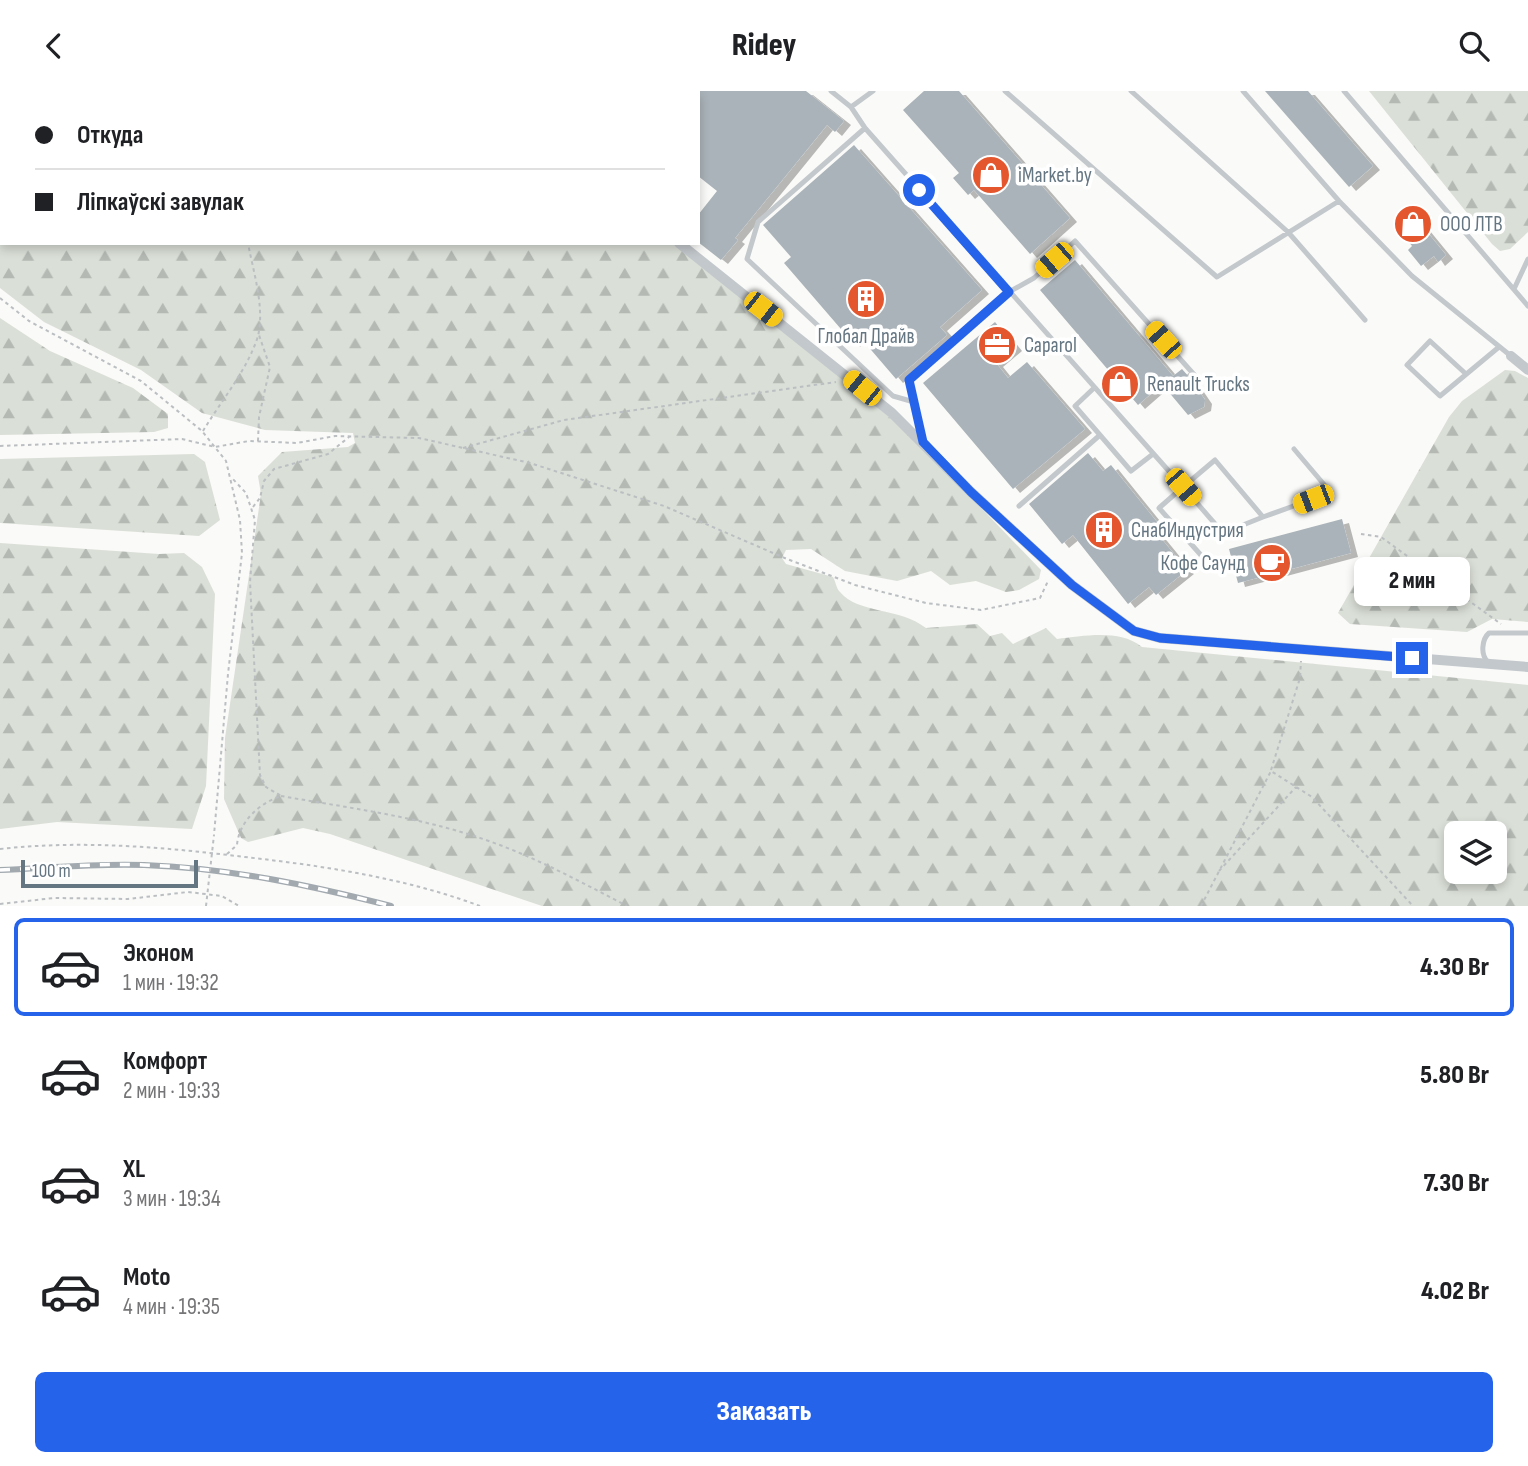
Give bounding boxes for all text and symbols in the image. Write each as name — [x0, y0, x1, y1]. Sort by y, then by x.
text: Ridey — [732, 26, 796, 65]
icon: back — [35, 27, 73, 65]
icon: search — [1455, 27, 1493, 65]
text: Откуда — [77, 120, 143, 151]
shop icon: iMarket.by — [970, 154, 1012, 196]
place label: iMarket.by — [1018, 163, 1092, 188]
route start — [903, 174, 935, 206]
text: Ліпкаўскі завулак — [77, 187, 244, 218]
shop icon: ООО ЛТВ — [1392, 203, 1434, 245]
place label: ООО ЛТВ — [1440, 212, 1503, 237]
car — [1032, 238, 1077, 282]
building icon: Глобал Драйв — [845, 278, 887, 320]
car — [740, 288, 787, 330]
car — [1142, 317, 1185, 363]
place label: Глобал Драйв — [817, 324, 915, 349]
office icon: Caparol — [976, 324, 1018, 366]
place label: Caparol — [1024, 333, 1077, 358]
shop icon: Renault Trucks — [1099, 363, 1141, 405]
car — [840, 367, 885, 409]
place label: Renault Trucks — [1147, 372, 1250, 397]
car — [1162, 464, 1205, 510]
car — [1290, 482, 1337, 516]
building icon: СнабИндустрия — [1083, 509, 1125, 551]
place label: СнабИндустрия — [1131, 518, 1244, 543]
cafe icon: Кофе Саунд — [1251, 542, 1293, 584]
place label: Кофе Саунд — [1160, 551, 1245, 576]
callout: 2 мин — [1354, 557, 1470, 605]
text: 2 мин — [1389, 567, 1435, 595]
route end — [1396, 642, 1428, 674]
map controls — [1444, 821, 1507, 884]
button: layers — [1444, 821, 1507, 884]
scale bar — [21, 857, 198, 889]
text: 100 m — [32, 860, 71, 883]
icon: car — [39, 936, 102, 999]
text: Эконом — [123, 938, 194, 969]
text: 4.30 Br — [1420, 952, 1489, 983]
text: 1 мин · 19:32 — [123, 969, 219, 997]
icon: car — [39, 1044, 102, 1107]
text: Комфорт — [123, 1046, 207, 1077]
text: 5.80 Br — [1420, 1060, 1489, 1091]
text: 2 мин · 19:33 — [123, 1077, 220, 1105]
icon: car — [39, 1152, 102, 1215]
text: XL — [123, 1154, 145, 1185]
text: 7.30 Br — [1423, 1168, 1489, 1199]
text: 3 мин · 19:34 — [123, 1185, 221, 1213]
icon: car — [39, 1260, 102, 1323]
text: Moto — [123, 1262, 171, 1293]
text: 4.02 Br — [1421, 1276, 1489, 1307]
text: 4 мин · 19:35 — [123, 1293, 220, 1321]
button: Заказать — [35, 1372, 1493, 1452]

